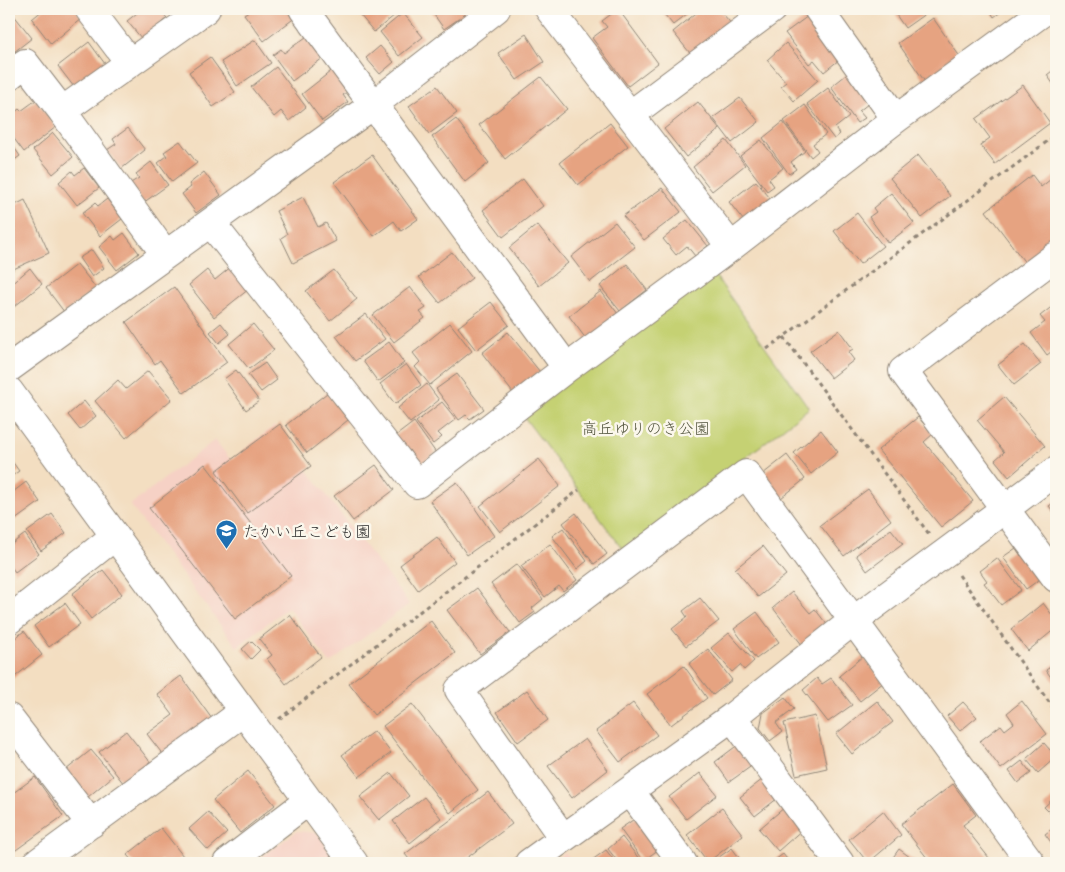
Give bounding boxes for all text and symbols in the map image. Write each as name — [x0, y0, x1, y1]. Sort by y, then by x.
park label: 高丘ゆりのき公園 — [582, 420, 710, 438]
school or university icon: たかい丘こども園 — [215, 519, 239, 550]
place label: たかい丘こども園 — [243, 523, 371, 541]

